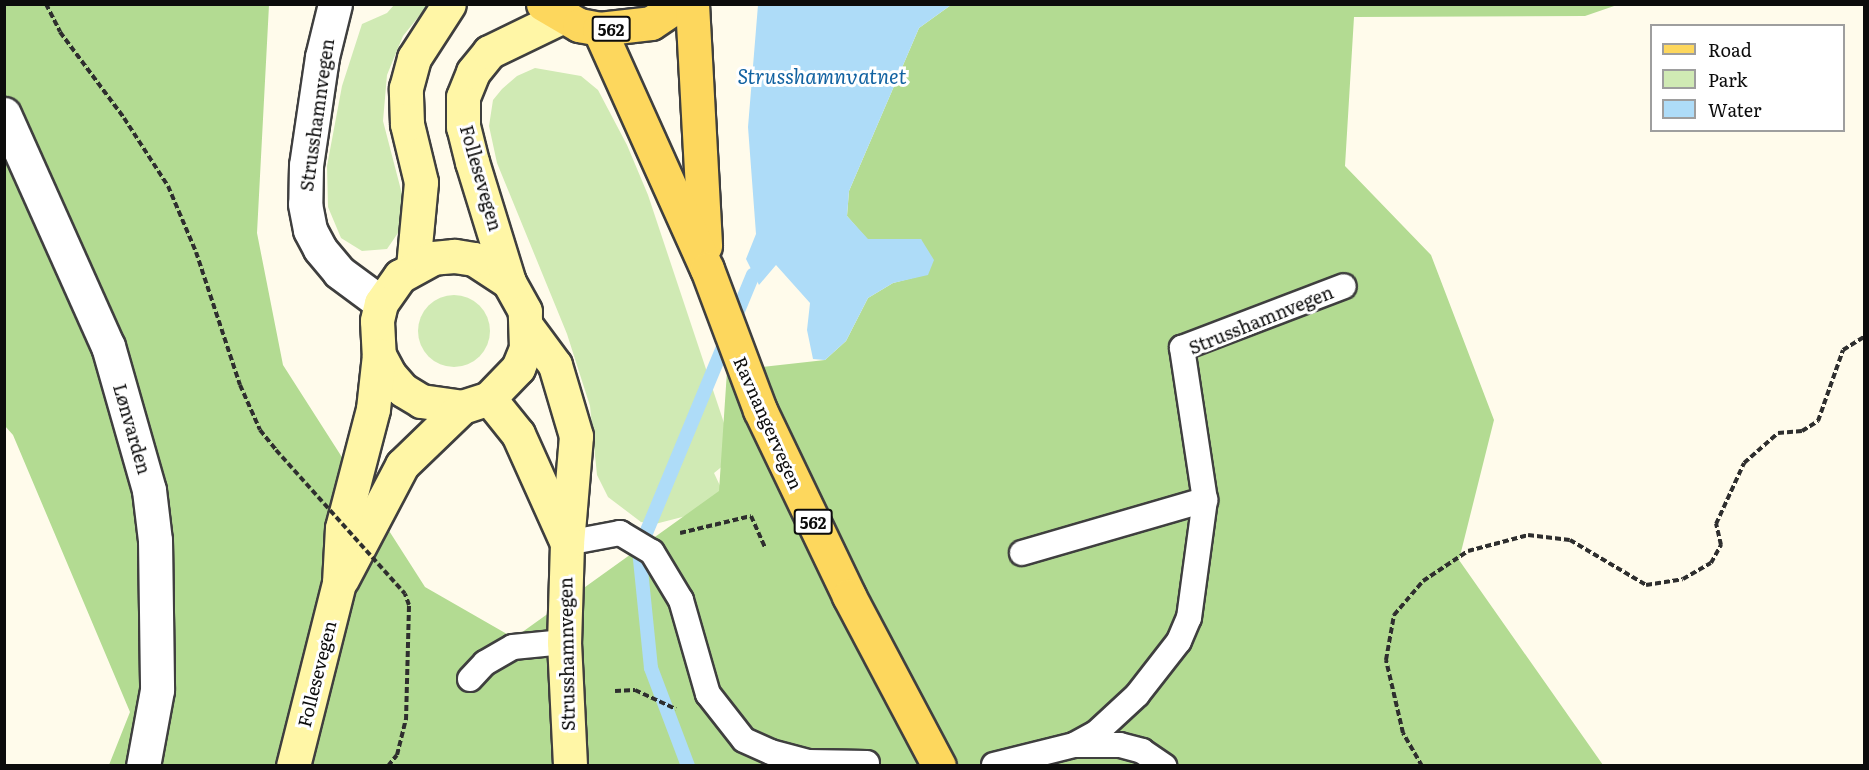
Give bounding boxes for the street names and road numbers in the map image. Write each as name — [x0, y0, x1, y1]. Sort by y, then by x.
road number: 562 — [592, 16, 630, 42]
street label: Strusshamnvegen — [296, 37, 338, 193]
street label: Follesevegen — [456, 123, 506, 233]
street label: Strusshamnvegen — [1186, 281, 1336, 359]
street label: Ravnangervegen — [729, 353, 807, 493]
street label: Lønvarden — [109, 381, 155, 477]
road number: 562 — [794, 509, 832, 535]
street label: Strusshamnvegen — [555, 577, 579, 731]
street label: Follesevegen — [293, 618, 341, 730]

